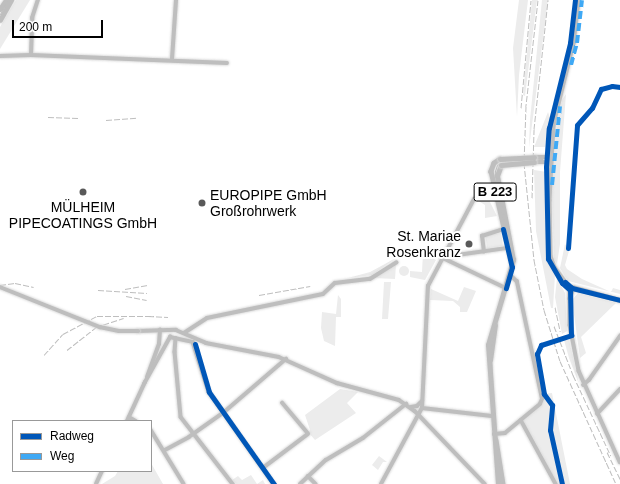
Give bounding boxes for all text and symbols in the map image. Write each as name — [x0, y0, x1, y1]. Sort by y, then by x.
scale bar — [14, 12, 105, 38]
text: 200 m — [19, 20, 52, 34]
road number: B 223 — [473, 181, 517, 203]
marker: MÜLHEIM PIPECOATINGS GmbH — [78, 187, 88, 197]
place label: EUROPIPE GmbH Großrohrwerk — [210, 187, 327, 220]
marker: EUROPIPE GmbH Großrohrwerk — [197, 198, 207, 208]
place label: MÜLHEIM PIPECOATINGS GmbH — [9, 199, 157, 232]
place label: St. Mariae Rosenkranz — [386, 228, 461, 260]
marker: St. Mariae Rosenkranz — [464, 239, 474, 249]
legend — [12, 420, 152, 472]
text: Radweg — [50, 429, 94, 443]
text: Weg — [50, 449, 74, 463]

